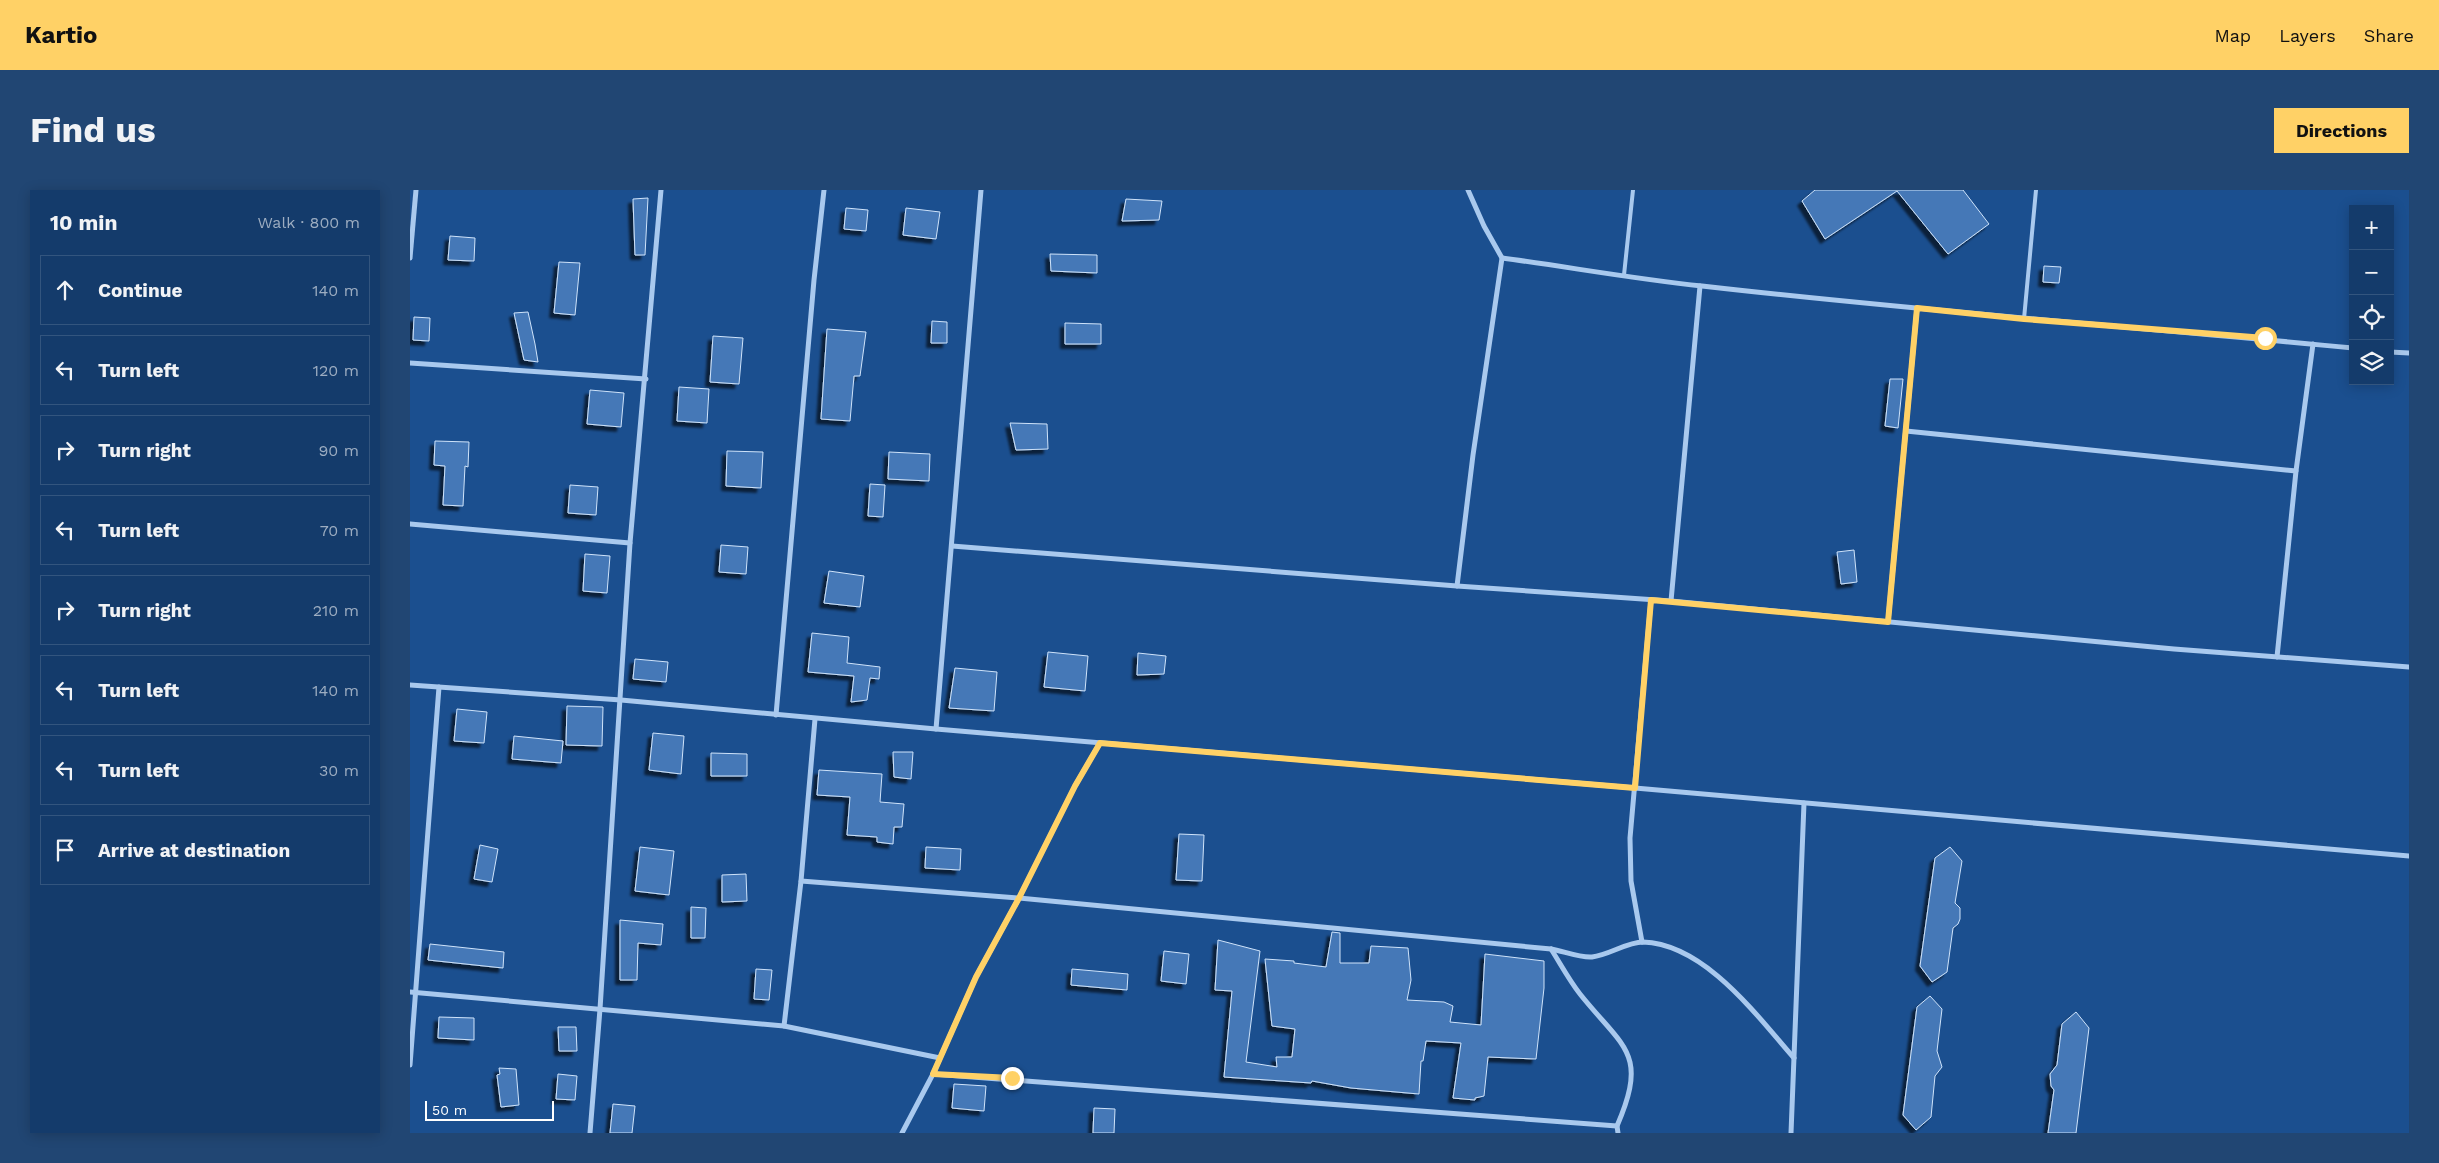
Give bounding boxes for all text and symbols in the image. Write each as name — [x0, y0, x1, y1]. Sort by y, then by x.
text: Kartio — [25, 21, 97, 49]
text: Map — [2214, 25, 2251, 46]
text: Layers — [2279, 25, 2336, 46]
text: Share — [2364, 25, 2414, 46]
button: Directions — [2274, 108, 2409, 153]
text: Find us — [30, 109, 156, 151]
map controls — [2349, 205, 2394, 385]
button: + — [2349, 205, 2394, 250]
text: 10 min — [50, 210, 117, 235]
text: Walk · 800 m — [258, 213, 360, 232]
button: − — [2349, 250, 2394, 295]
icon: ahead — [51, 276, 79, 304]
text: Continue — [98, 279, 182, 302]
text: 140 m — [312, 281, 359, 300]
button: locate — [2349, 295, 2394, 340]
route start — [2254, 327, 2277, 350]
button: layers — [2349, 340, 2394, 385]
icon: left — [51, 356, 79, 384]
text: Turn left — [98, 359, 179, 382]
text: 120 m — [313, 361, 359, 380]
icon: right — [51, 436, 79, 464]
text: Turn right — [98, 439, 191, 462]
text: 90 m — [318, 441, 359, 460]
icon: left — [51, 516, 79, 544]
text: Turn left — [98, 519, 179, 542]
text: 70 m — [320, 521, 359, 540]
icon: right — [51, 596, 79, 624]
text: Turn right — [98, 599, 191, 622]
text: 210 m — [313, 601, 359, 620]
icon: left — [51, 676, 79, 704]
text: Turn left — [98, 679, 179, 702]
text: 140 m — [312, 681, 359, 700]
icon: left — [51, 756, 79, 784]
text: Turn left — [98, 759, 179, 782]
text: 30 m — [319, 761, 359, 780]
icon: arrive — [51, 836, 79, 864]
text: Arrive at destination — [98, 839, 290, 862]
route end — [1001, 1067, 1024, 1090]
scale bar — [425, 1098, 554, 1121]
text: 50 m — [432, 1102, 467, 1118]

